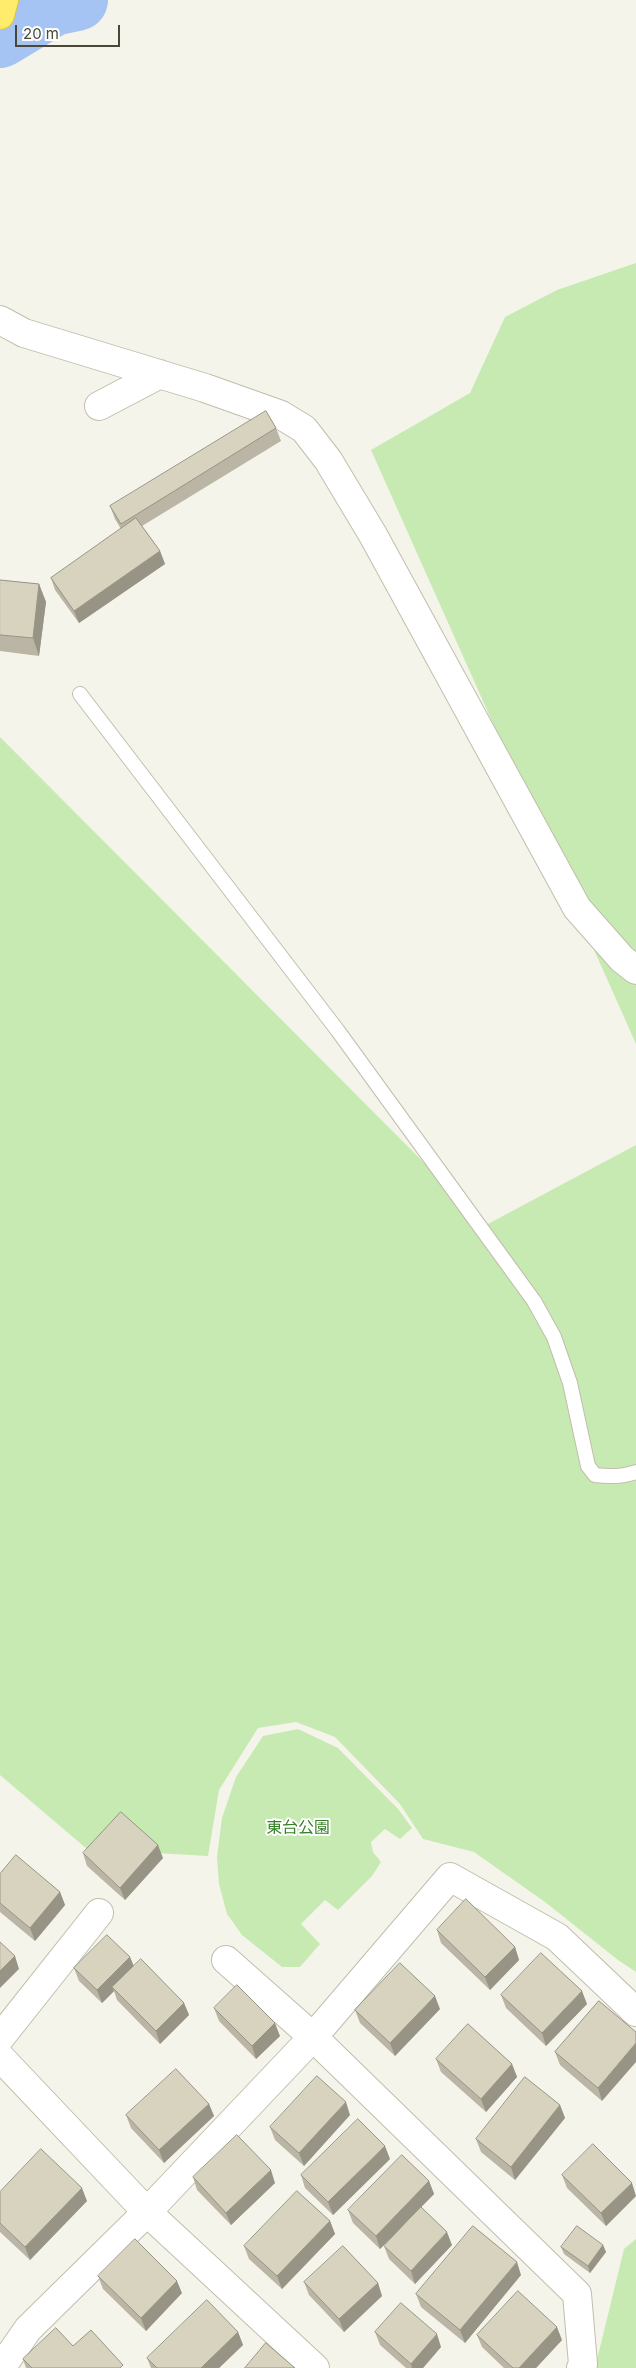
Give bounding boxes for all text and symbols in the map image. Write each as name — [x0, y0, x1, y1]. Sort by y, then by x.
scale bar — [18, 15, 122, 47]
text: 20 m — [23, 24, 59, 43]
park label: 東台公園 — [266, 1818, 330, 1838]

